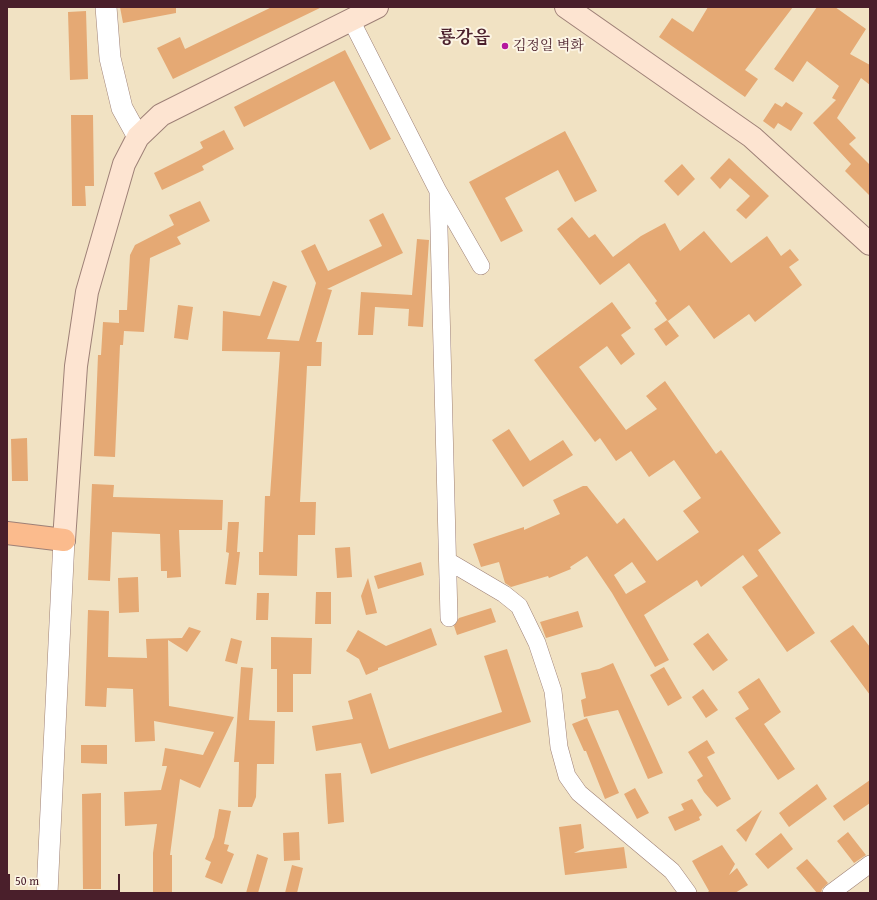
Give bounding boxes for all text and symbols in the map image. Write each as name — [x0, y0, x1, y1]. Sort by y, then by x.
district label: 룡강읍 — [438, 27, 490, 49]
place label: 김정일 벽화 — [513, 38, 584, 54]
marker: 김정일 벽화 — [500, 41, 510, 51]
scale bar — [10, 866, 122, 892]
text: 50 m — [15, 872, 39, 889]

